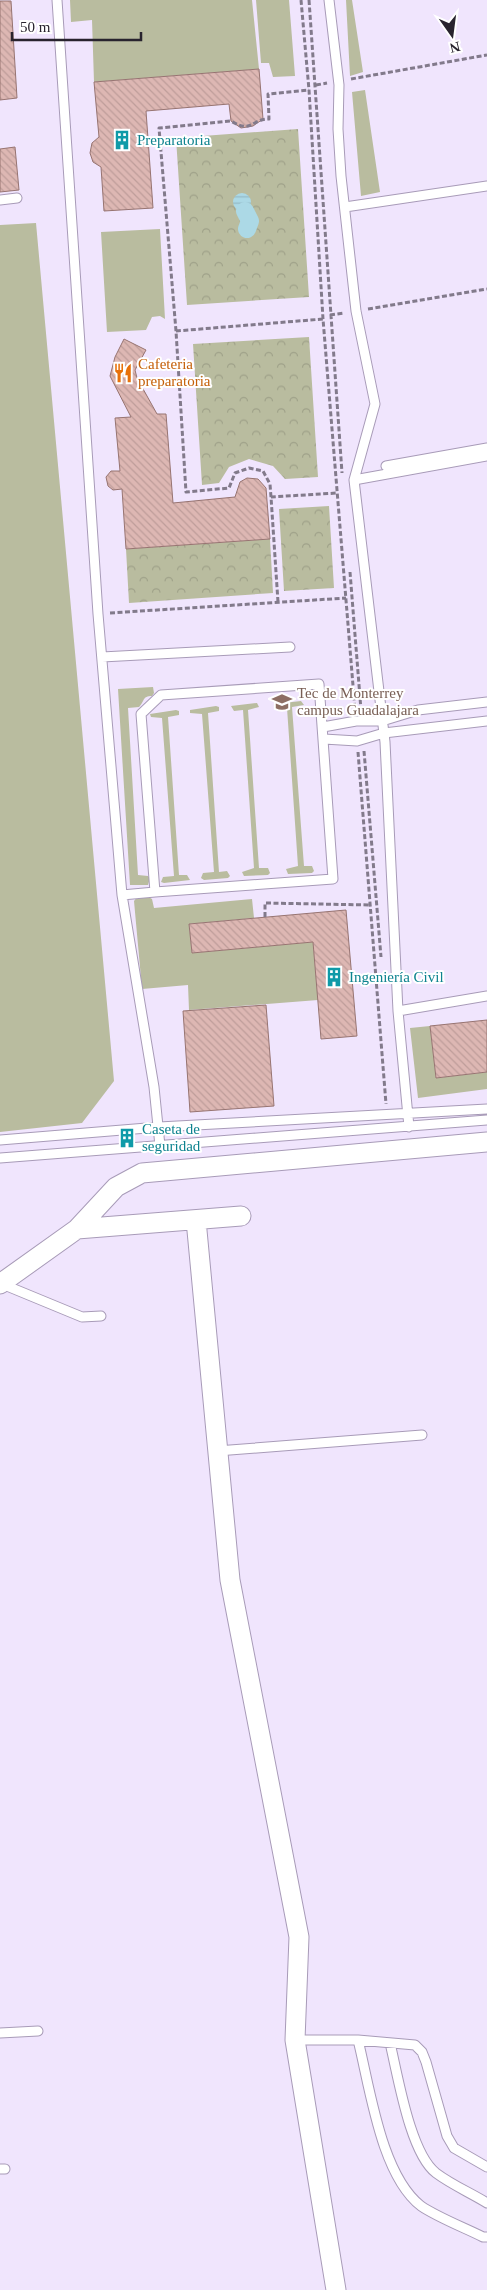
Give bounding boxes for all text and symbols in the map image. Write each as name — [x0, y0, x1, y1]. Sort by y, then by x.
scale bar — [12, 10, 141, 42]
north arrow — [427, 10, 477, 60]
text: 50 m — [20, 19, 51, 35]
text: N — [448, 39, 462, 56]
building icon: Preparatoria — [111, 129, 133, 151]
place label: Preparatoria — [137, 132, 211, 148]
place label: Cafeteria preparatoria — [138, 356, 211, 389]
restaurant icon: Cafeteria preparatoria — [112, 362, 134, 384]
place label: Tec de Monterrey campus Guadalajara — [297, 685, 419, 718]
school or university icon: Tec de Monterrey campus Guadalajara — [271, 691, 293, 713]
building icon: Ingeniería Civil — [323, 966, 345, 988]
place label: Ingeniería Civil — [349, 969, 444, 985]
place label: Caseta de seguridad — [142, 1121, 201, 1154]
building icon: Caseta de seguridad — [116, 1127, 138, 1149]

